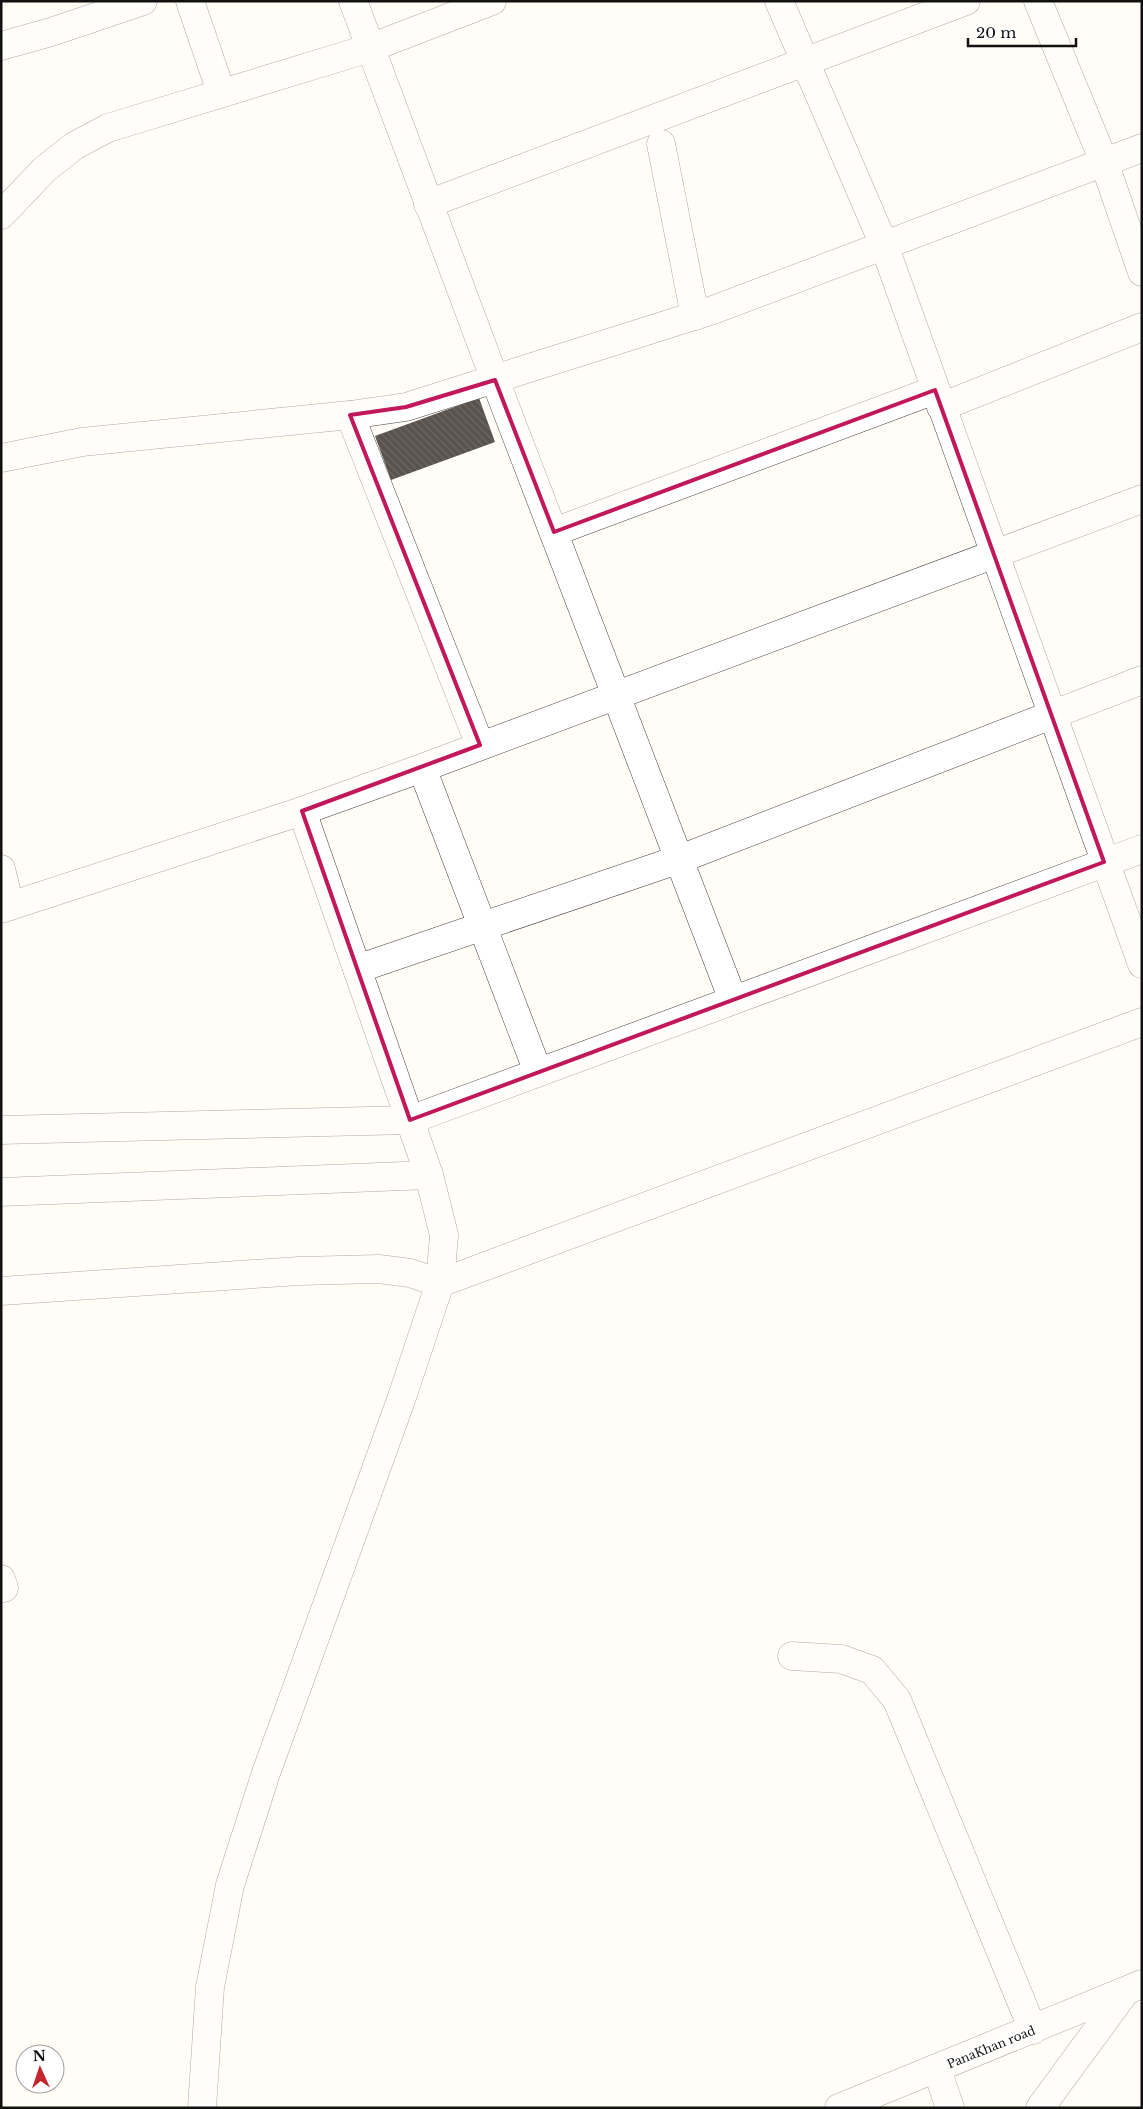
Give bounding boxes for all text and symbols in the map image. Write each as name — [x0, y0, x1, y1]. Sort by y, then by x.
scale bar — [968, 15, 1076, 47]
text: 20 m — [976, 23, 1016, 42]
street label: PanaKhan road — [945, 2022, 1037, 2072]
north arrow — [15, 2044, 65, 2094]
text: N — [32, 2047, 46, 2065]

